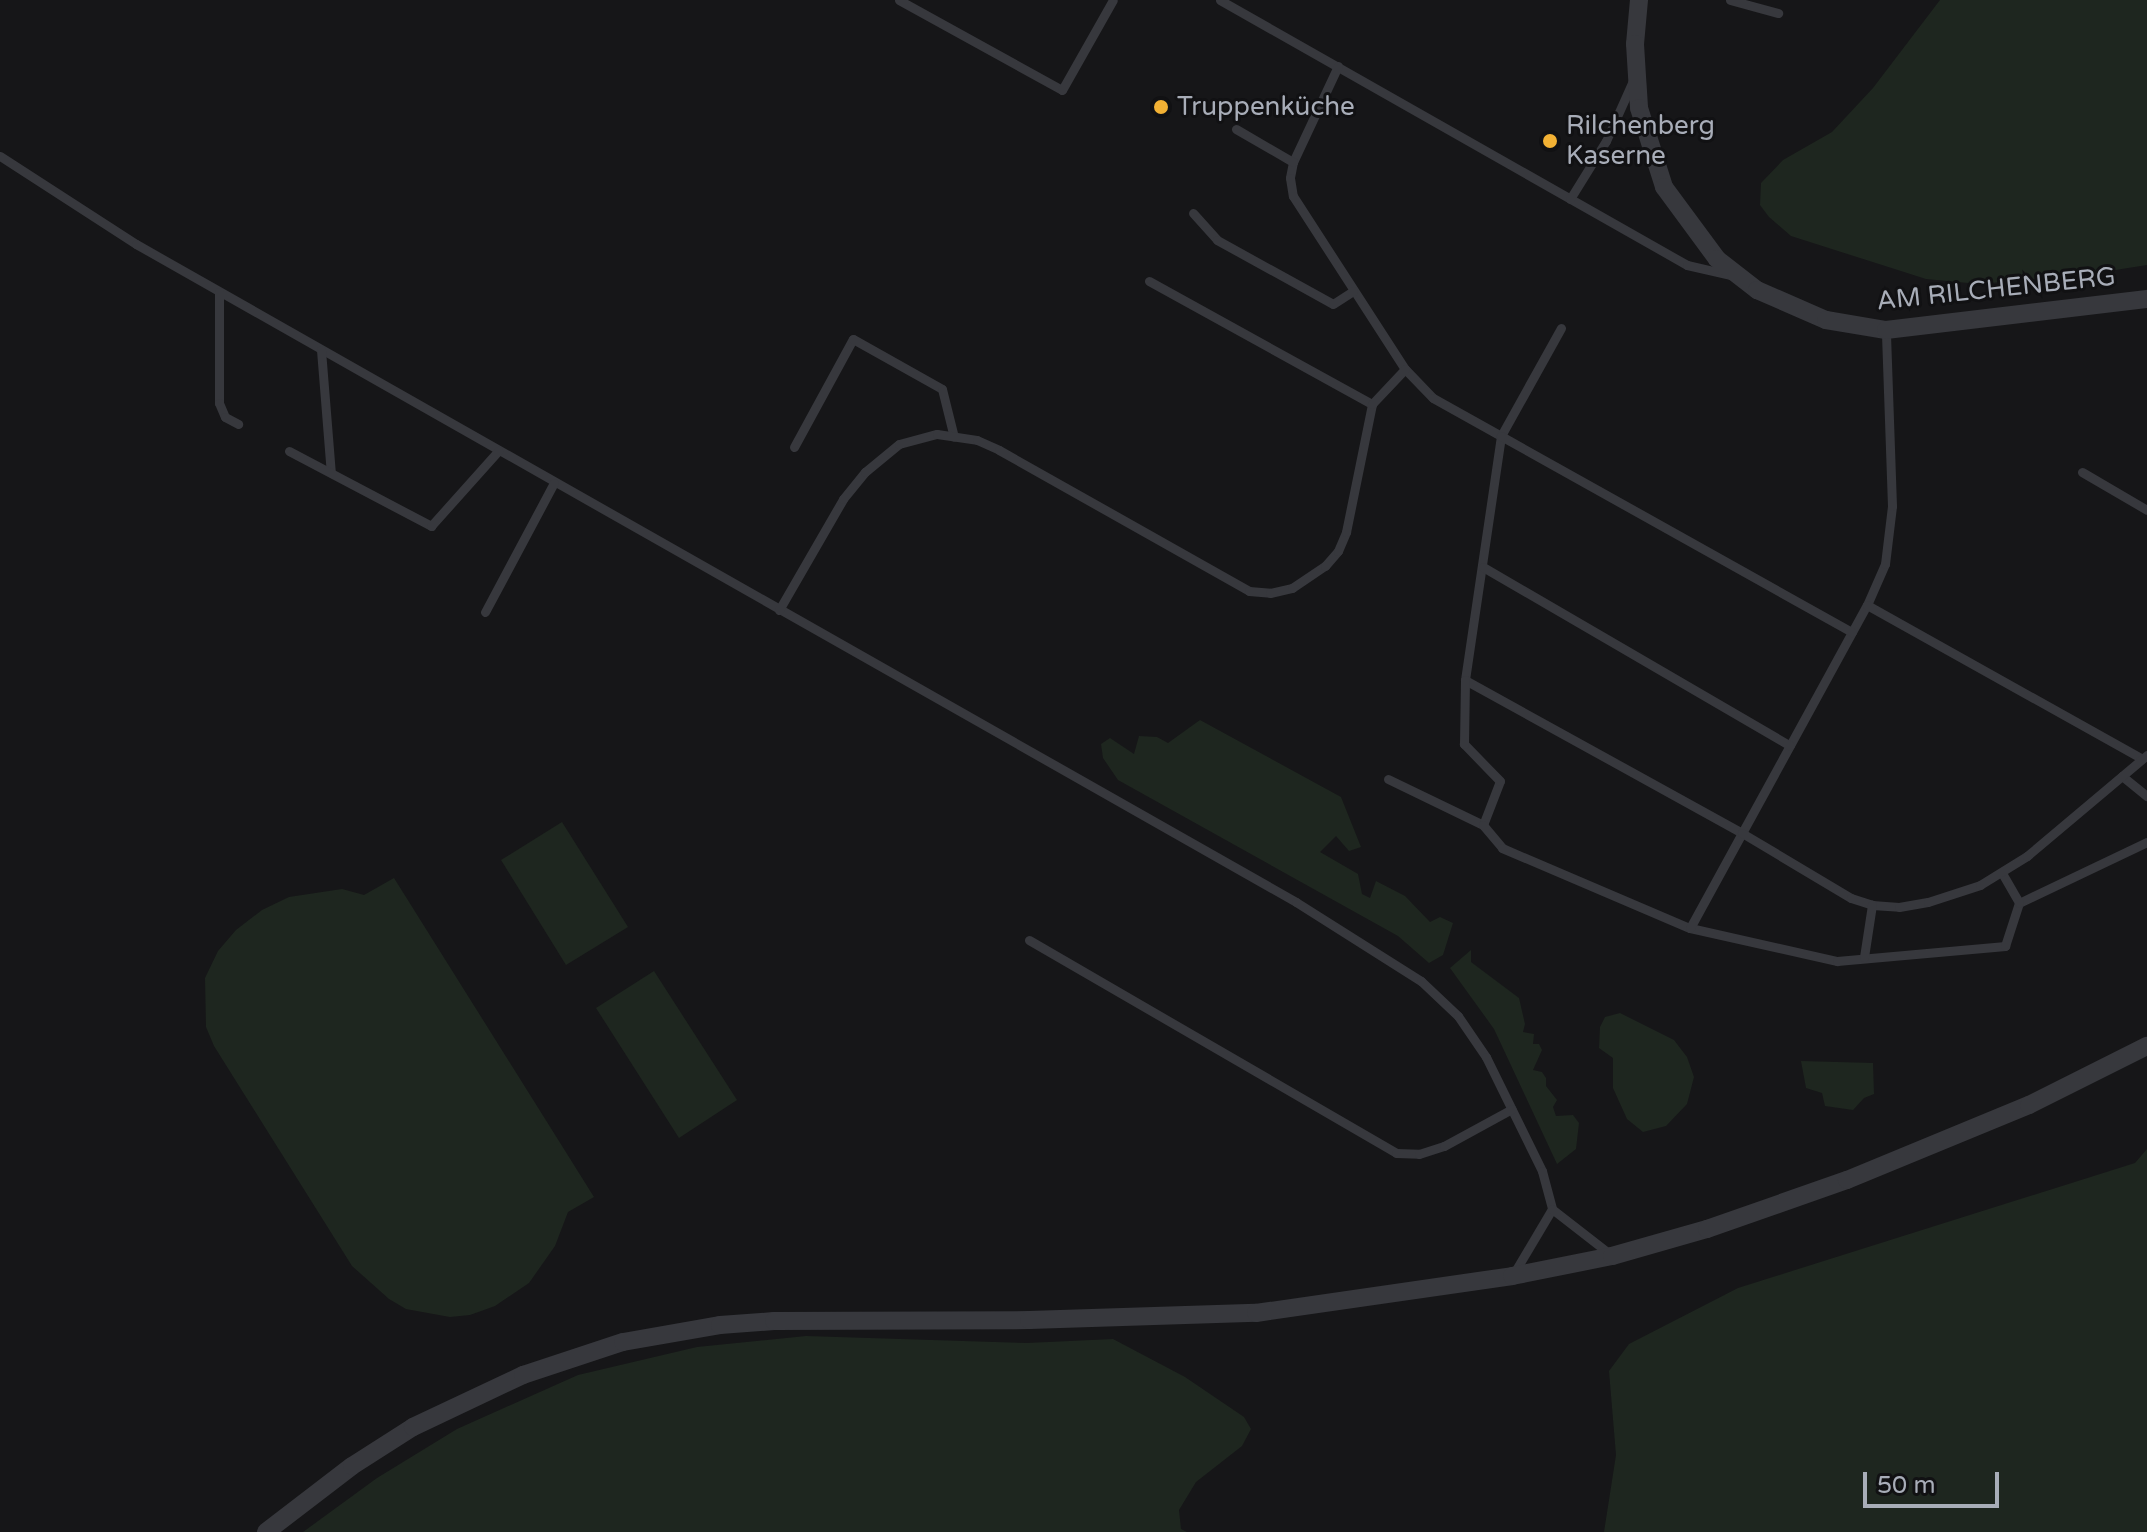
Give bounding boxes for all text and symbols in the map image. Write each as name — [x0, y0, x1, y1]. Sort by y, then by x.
place label: Truppenküche — [1177, 91, 1355, 123]
marker: Truppenküche — [1152, 98, 1170, 116]
place label: Rilchenberg Kaserne — [1566, 110, 1715, 172]
marker: Rilchenberg Kaserne — [1541, 132, 1559, 150]
street label: AM RILCHENBERG — [1875, 261, 2117, 317]
scale bar — [1867, 1456, 2003, 1506]
text: 50 m — [1877, 1471, 1935, 1500]

